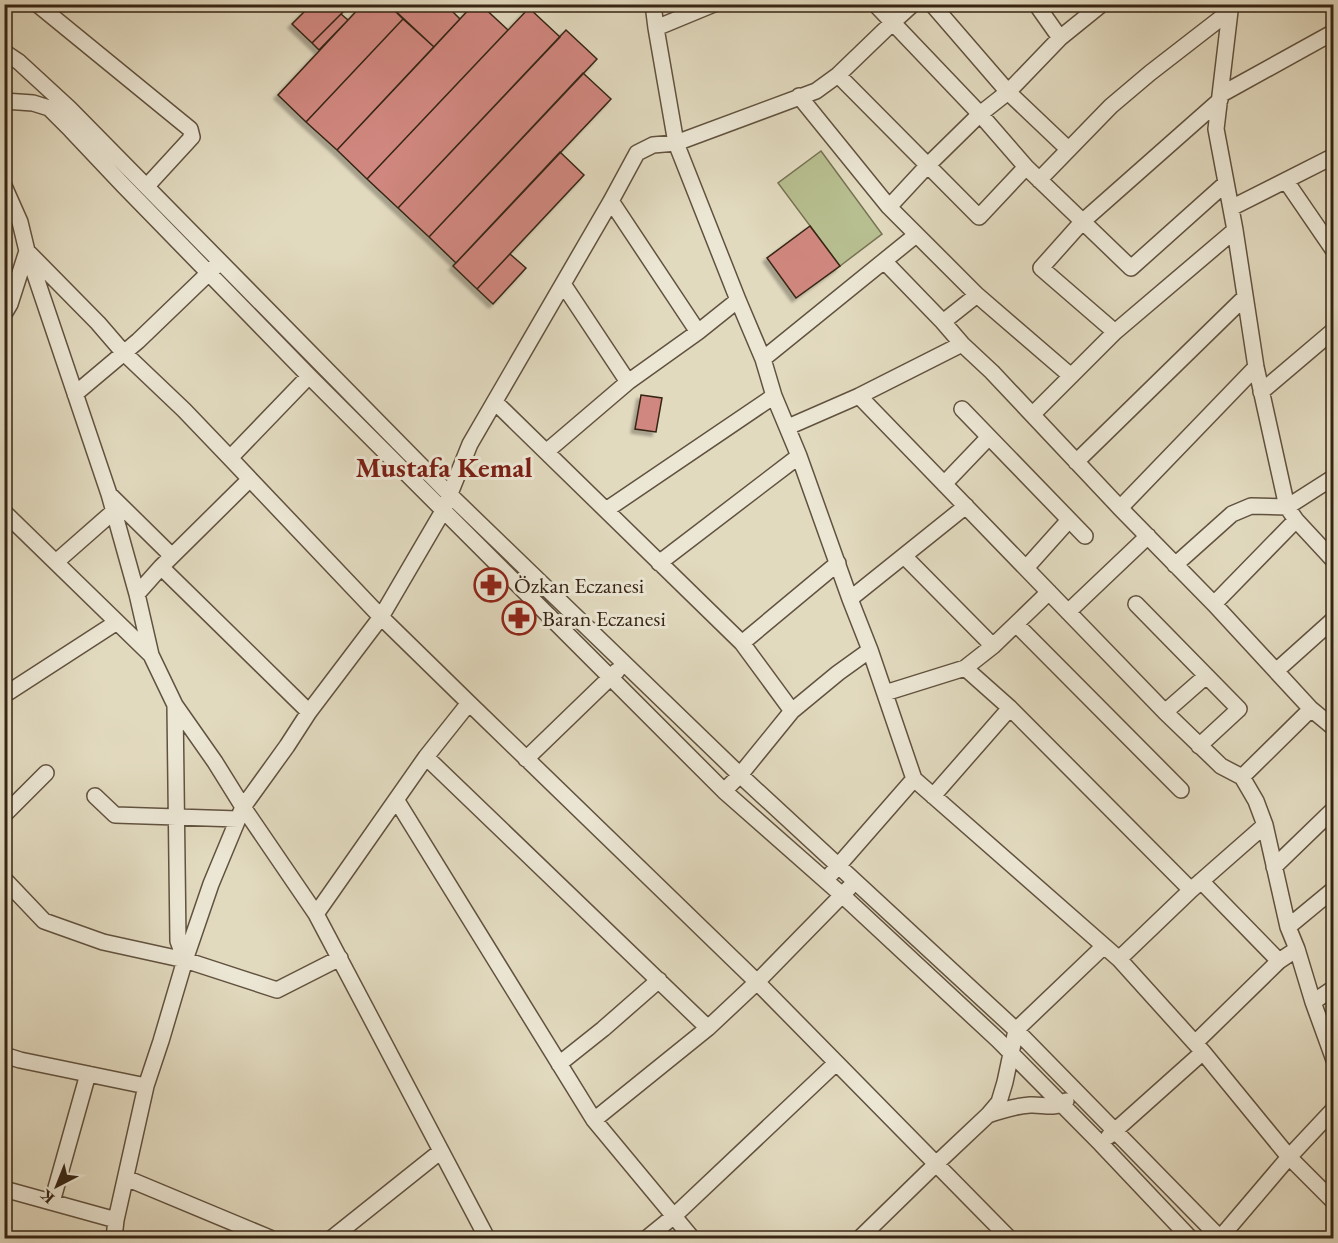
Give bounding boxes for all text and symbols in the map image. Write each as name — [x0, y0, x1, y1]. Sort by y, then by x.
district label: Mustafa Kemal — [355, 449, 533, 485]
pharmacy icon: Özkan Eczanesi — [473, 567, 509, 603]
place label: Özkan Eczanesi — [514, 571, 644, 600]
pharmacy icon: Baran Eczanesi — [501, 600, 537, 636]
place label: Baran Eczanesi — [542, 604, 666, 633]
north arrow — [27, 1156, 87, 1216]
text: K — [35, 1184, 59, 1209]

